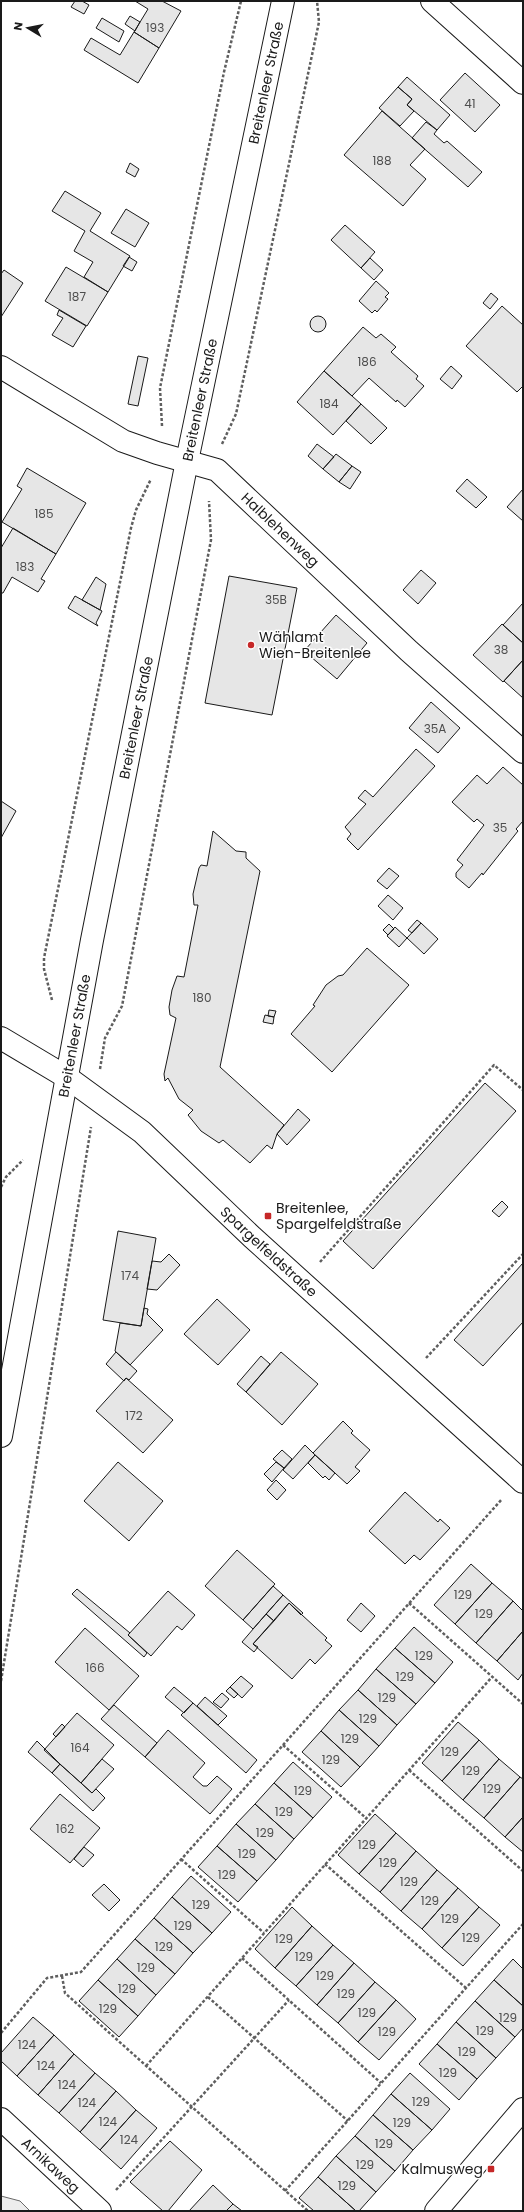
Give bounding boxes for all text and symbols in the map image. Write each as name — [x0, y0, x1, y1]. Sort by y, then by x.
north arrow — [8, 8, 48, 48]
house number: 193 — [146, 19, 164, 36]
street label: Breitenleer Straße — [243, 19, 289, 146]
text: N — [10, 21, 27, 32]
house number: 41 — [464, 95, 476, 112]
house number: 188 — [373, 152, 391, 169]
house number: 187 — [68, 288, 86, 305]
street label: Breitenleer Straße — [177, 336, 222, 463]
house number: 186 — [357, 353, 377, 370]
house number: 184 — [320, 395, 339, 412]
street label: Halblehenweg — [237, 488, 324, 571]
house number: 185 — [35, 505, 53, 522]
house number: 183 — [16, 558, 34, 575]
house number: 35B — [265, 591, 287, 608]
place label: Wählamt Wien-Breitenlee — [259, 627, 371, 663]
marker: Wählamt Wien-Breitenlee — [246, 640, 256, 650]
house number: 38 — [494, 641, 508, 658]
street label: Breitenleer Straße — [114, 654, 158, 781]
house number: 35A — [424, 720, 446, 737]
house number: 35 — [493, 819, 507, 836]
street label: Breitenleer Straße — [53, 972, 96, 1099]
house number: 180 — [193, 989, 211, 1006]
place label: Breitenlee, Spargelfeldstraße — [276, 1198, 402, 1234]
street label: Spargelfeldstraße — [216, 1202, 322, 1302]
marker: Breitenlee, Spargelfeldstraße — [263, 1211, 273, 1221]
house number: 174 — [121, 1267, 139, 1284]
house number: 172 — [125, 1407, 143, 1424]
house number: 129 — [454, 1586, 472, 1603]
house number: 129 — [475, 1605, 493, 1622]
house number: 129 — [415, 1647, 433, 1664]
house number: 166 — [85, 1659, 105, 1676]
house number: 129 — [396, 1668, 414, 1685]
house number: 129 — [378, 1689, 396, 1706]
house number: 129 — [359, 1710, 377, 1727]
house number: 129 — [341, 1730, 359, 1747]
house number: 164 — [70, 1739, 90, 1756]
house number: 129 — [441, 1743, 459, 1760]
house number: 129 — [322, 1751, 340, 1768]
house number: 129 — [462, 1762, 480, 1779]
house number: 129 — [483, 1780, 501, 1797]
house number: 129 — [294, 1782, 312, 1799]
house number: 129 — [275, 1803, 293, 1820]
house number: 162 — [56, 1820, 74, 1837]
house number: 129 — [256, 1824, 274, 1841]
house number: 129 — [358, 1836, 376, 1853]
house number: 129 — [238, 1845, 256, 1862]
house number: 129 — [379, 1854, 397, 1871]
house number: 129 — [218, 1866, 236, 1883]
house number: 129 — [400, 1873, 418, 1890]
house number: 129 — [421, 1892, 439, 1909]
house number: 129 — [192, 1896, 210, 1913]
house number: 129 — [441, 1910, 459, 1927]
house number: 129 — [174, 1917, 192, 1934]
house number: 129 — [462, 1929, 480, 1946]
house number: 129 — [275, 1930, 293, 1947]
house number: 129 — [155, 1938, 173, 1955]
house number: 129 — [295, 1948, 313, 1965]
house number: 129 — [137, 1959, 155, 1976]
house number: 129 — [316, 1967, 334, 1984]
house number: 129 — [118, 1980, 136, 1997]
house number: 129 — [337, 1985, 355, 2002]
house number: 129 — [99, 2000, 117, 2017]
house number: 129 — [358, 2004, 376, 2021]
house number: 129 — [499, 2009, 517, 2026]
house number: 129 — [476, 2022, 494, 2039]
house number: 129 — [378, 2023, 396, 2040]
house number: 124 — [18, 2036, 37, 2053]
house number: 129 — [458, 2043, 476, 2060]
house number: 124 — [37, 2057, 56, 2074]
house number: 129 — [439, 2064, 457, 2081]
house number: 124 — [58, 2076, 77, 2093]
house number: 129 — [412, 2093, 430, 2110]
house number: 124 — [78, 2094, 97, 2111]
house number: 124 — [99, 2113, 118, 2130]
house number: 129 — [393, 2114, 411, 2131]
house number: 124 — [120, 2131, 139, 2148]
street label: Arnikaweg — [17, 2133, 85, 2198]
house number: 129 — [375, 2135, 393, 2152]
house number: 129 — [356, 2156, 374, 2173]
place label: Kalmusweg — [401, 2159, 483, 2179]
marker: Kalmusweg — [486, 2164, 496, 2174]
house number: 129 — [338, 2177, 356, 2194]

